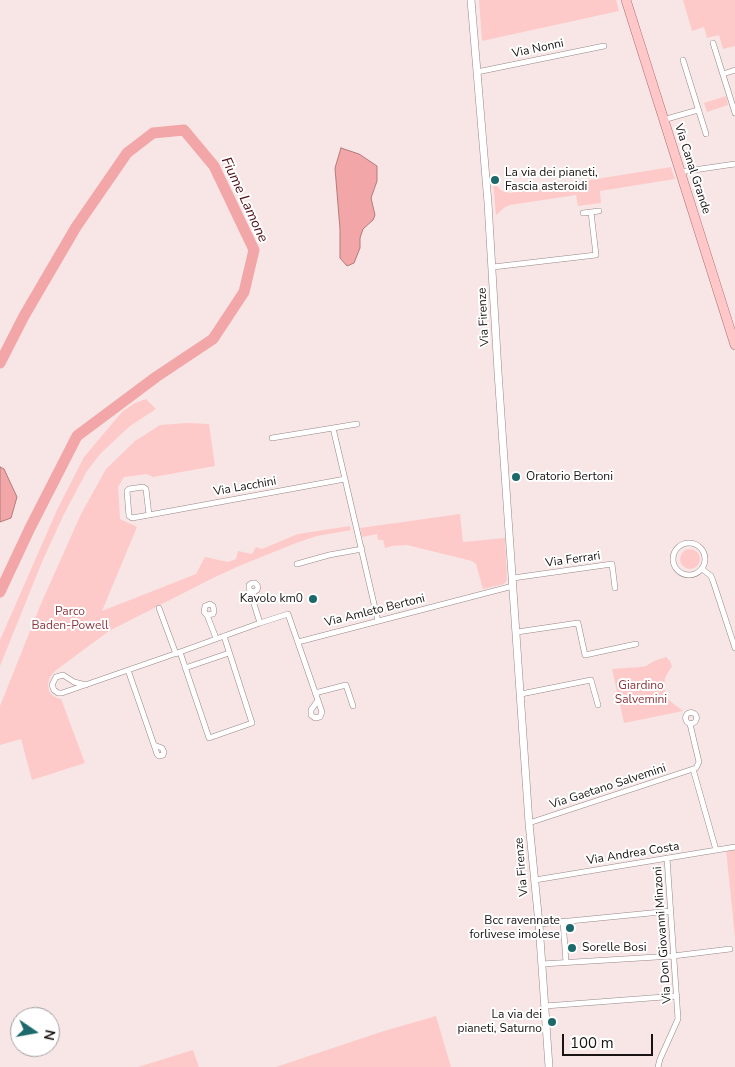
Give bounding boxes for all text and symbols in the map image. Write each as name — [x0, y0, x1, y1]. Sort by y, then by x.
street label: Via Nonni — [511, 37, 565, 61]
street label: Via Canal Grande — [671, 122, 713, 216]
water label: Fiume Lamone — [217, 155, 271, 245]
place label: La via dei pianeti, Fascia asteroidi — [505, 166, 598, 194]
marker: La via dei pianeti, Fascia asteroidi — [489, 174, 501, 186]
street label: Via Firenze — [475, 287, 493, 347]
place label: Oratorio Bertoni — [526, 470, 613, 484]
marker: Oratorio Bertoni — [510, 471, 522, 483]
street label: Via Lacchini — [212, 474, 278, 500]
street label: Via Ferrari — [545, 549, 601, 571]
place label: Kavolo km0 — [240, 592, 303, 606]
street label: Via Amleto Bertoni — [323, 592, 427, 630]
marker: Kavolo km0 — [307, 593, 319, 605]
park label: Parco Baden-Powell — [31, 605, 109, 633]
park label: Giardino Salvemini — [615, 679, 667, 707]
street label: Via Gaetano Salvemini — [548, 761, 668, 813]
street label: Via Firenze — [512, 837, 532, 897]
street label: Via Andrea Costa — [586, 840, 680, 868]
street label: Via Don Giovanni Minzoni — [651, 866, 675, 1004]
place label: Bcc ravennate forlivese imolese — [469, 914, 560, 942]
marker: Bcc ravennate forlivese imolese — [564, 922, 576, 934]
place label: Sorelle Bosi — [582, 941, 647, 955]
marker: Sorelle Bosi — [566, 942, 578, 954]
north arrow — [10, 1007, 60, 1057]
place label: La via dei pianeti, Saturno — [457, 1008, 542, 1036]
marker: La via dei pianeti, Saturno — [546, 1016, 558, 1028]
scale bar — [565, 1024, 656, 1056]
text: N — [39, 1028, 60, 1042]
text: 100 m — [570, 1033, 614, 1053]

